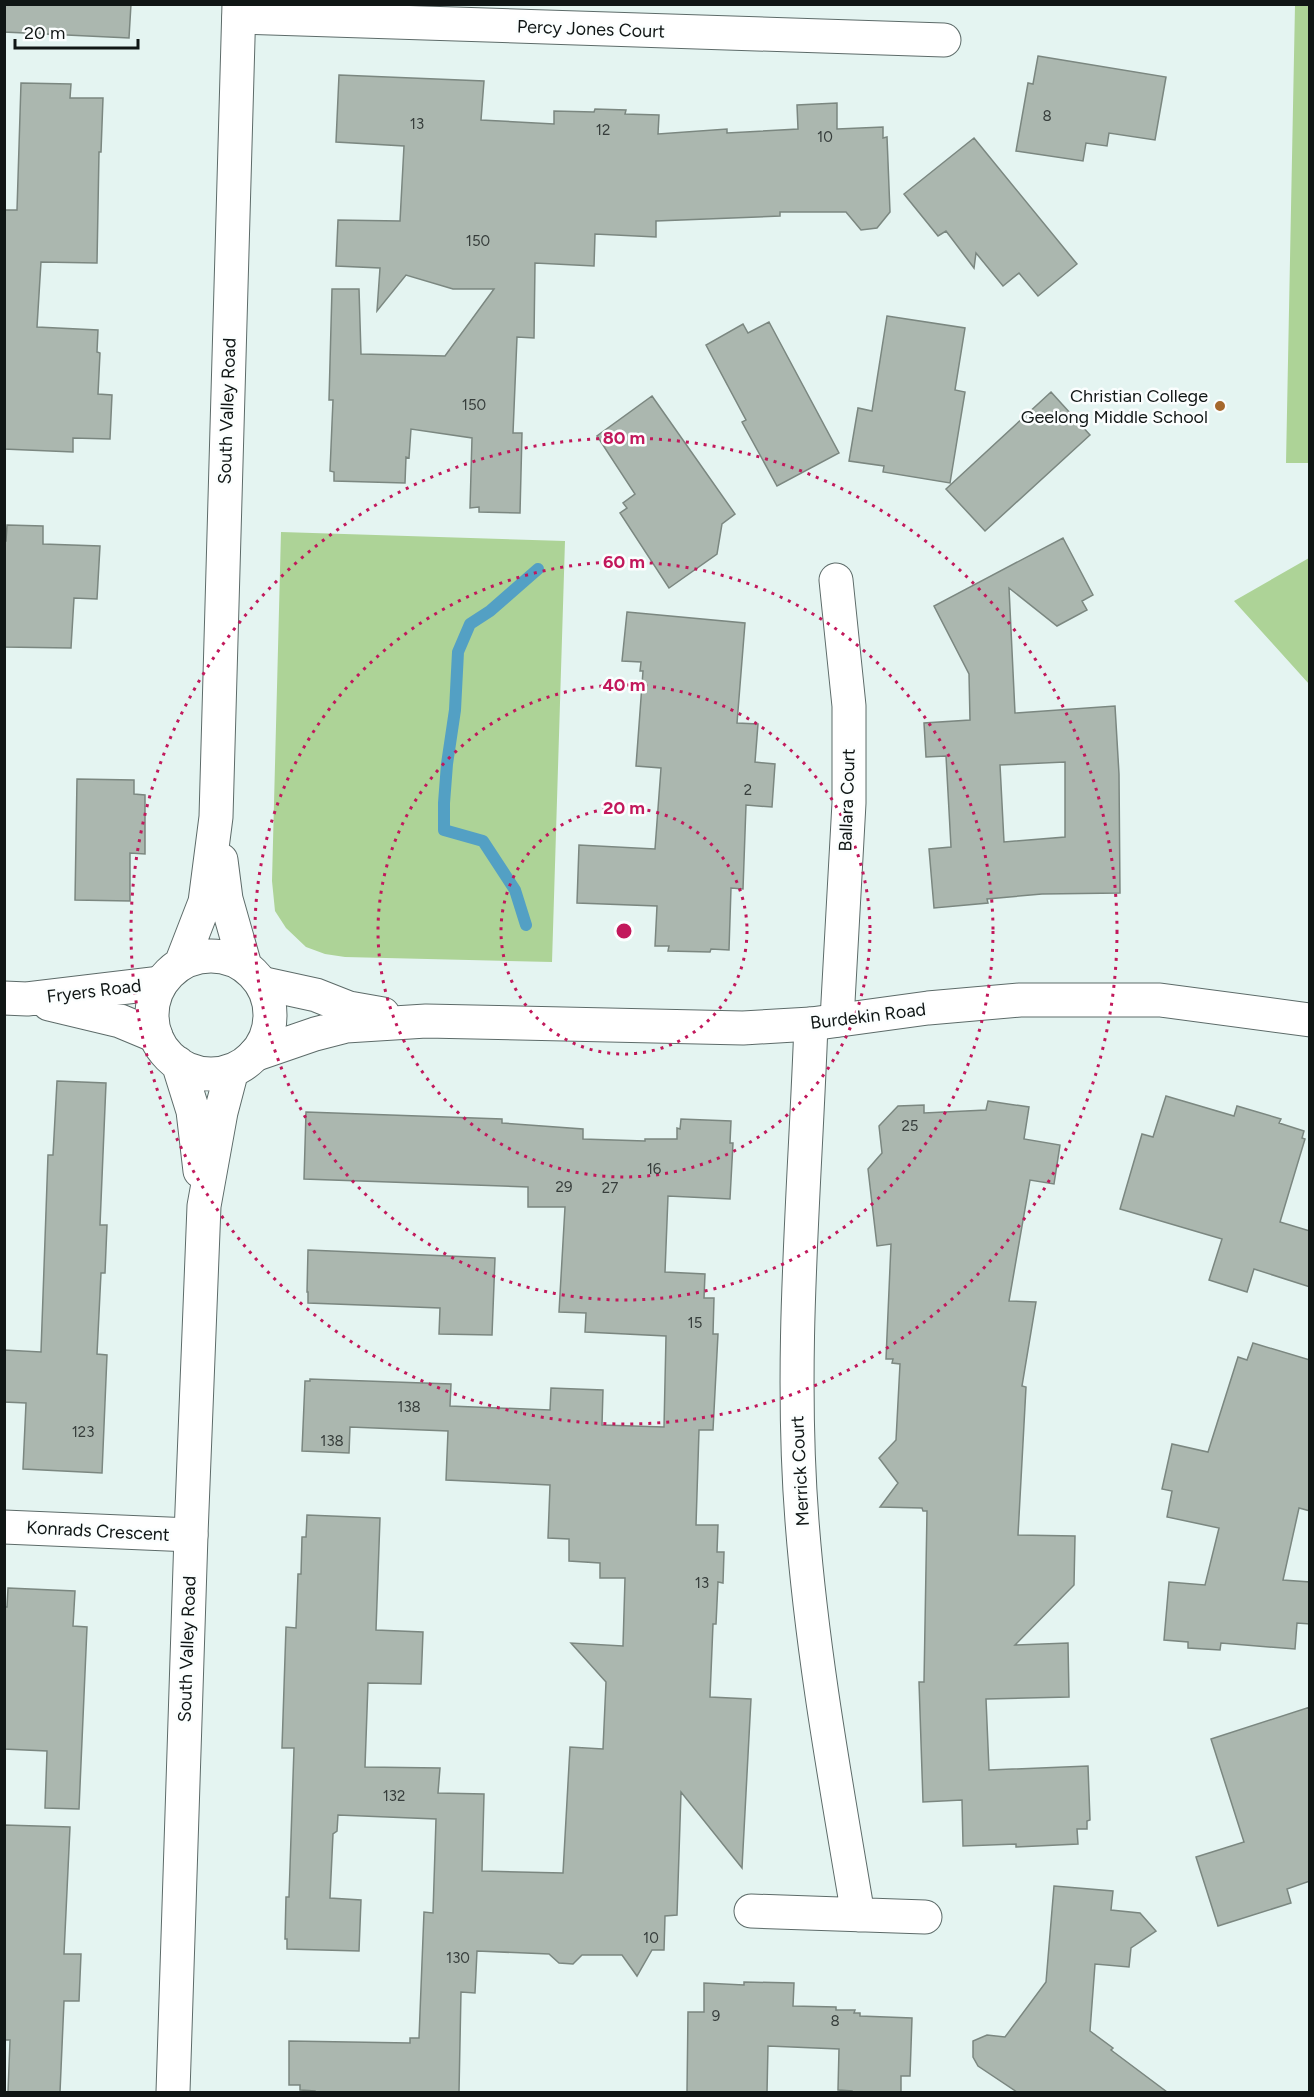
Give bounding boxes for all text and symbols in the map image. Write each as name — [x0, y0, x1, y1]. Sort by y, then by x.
scale bar — [15, 12, 138, 50]
street label: Percy Jones Court — [516, 15, 666, 43]
text: 20 m — [24, 22, 65, 44]
house number: 8 — [1042, 107, 1052, 125]
house number: 13 — [410, 115, 424, 133]
house number: 12 — [596, 121, 610, 139]
house number: 10 — [817, 128, 833, 146]
house number: 150 — [466, 232, 490, 250]
street label: South Valley Road — [213, 337, 241, 485]
place label: Christian College Geelong Middle School — [1021, 385, 1208, 428]
house number: 150 — [462, 396, 486, 414]
marker: Christian College Geelong Middle School — [1213, 399, 1227, 413]
text: 80 m — [603, 427, 645, 449]
text: 60 m — [603, 551, 645, 573]
text: 40 m — [602, 674, 646, 696]
street label: Ballara Court — [834, 748, 860, 852]
house number: 2 — [744, 781, 752, 799]
text: 20 m — [603, 797, 645, 819]
centre of rings — [614, 921, 634, 941]
street label: Fryers Road — [45, 974, 143, 1008]
street label: Burdekin Road — [809, 998, 927, 1034]
house number: 25 — [901, 1117, 919, 1135]
house number: 16 — [647, 1160, 662, 1178]
house number: 29 — [556, 1178, 572, 1196]
house number: 27 — [602, 1179, 618, 1197]
house number: 15 — [688, 1314, 702, 1332]
house number: 138 — [397, 1398, 421, 1416]
street label: Merrick Court — [786, 1415, 814, 1527]
house number: 123 — [72, 1423, 94, 1441]
house number: 138 — [320, 1432, 344, 1450]
street label: Konrads Crescent — [26, 1516, 170, 1546]
house number: 13 — [695, 1574, 709, 1592]
street label: South Valley Road — [173, 1575, 201, 1723]
house number: 132 — [383, 1787, 405, 1805]
house number: 10 — [643, 1929, 659, 1947]
house number: 130 — [446, 1949, 470, 1967]
house number: 9 — [712, 2007, 720, 2025]
house number: 8 — [830, 2012, 840, 2030]

